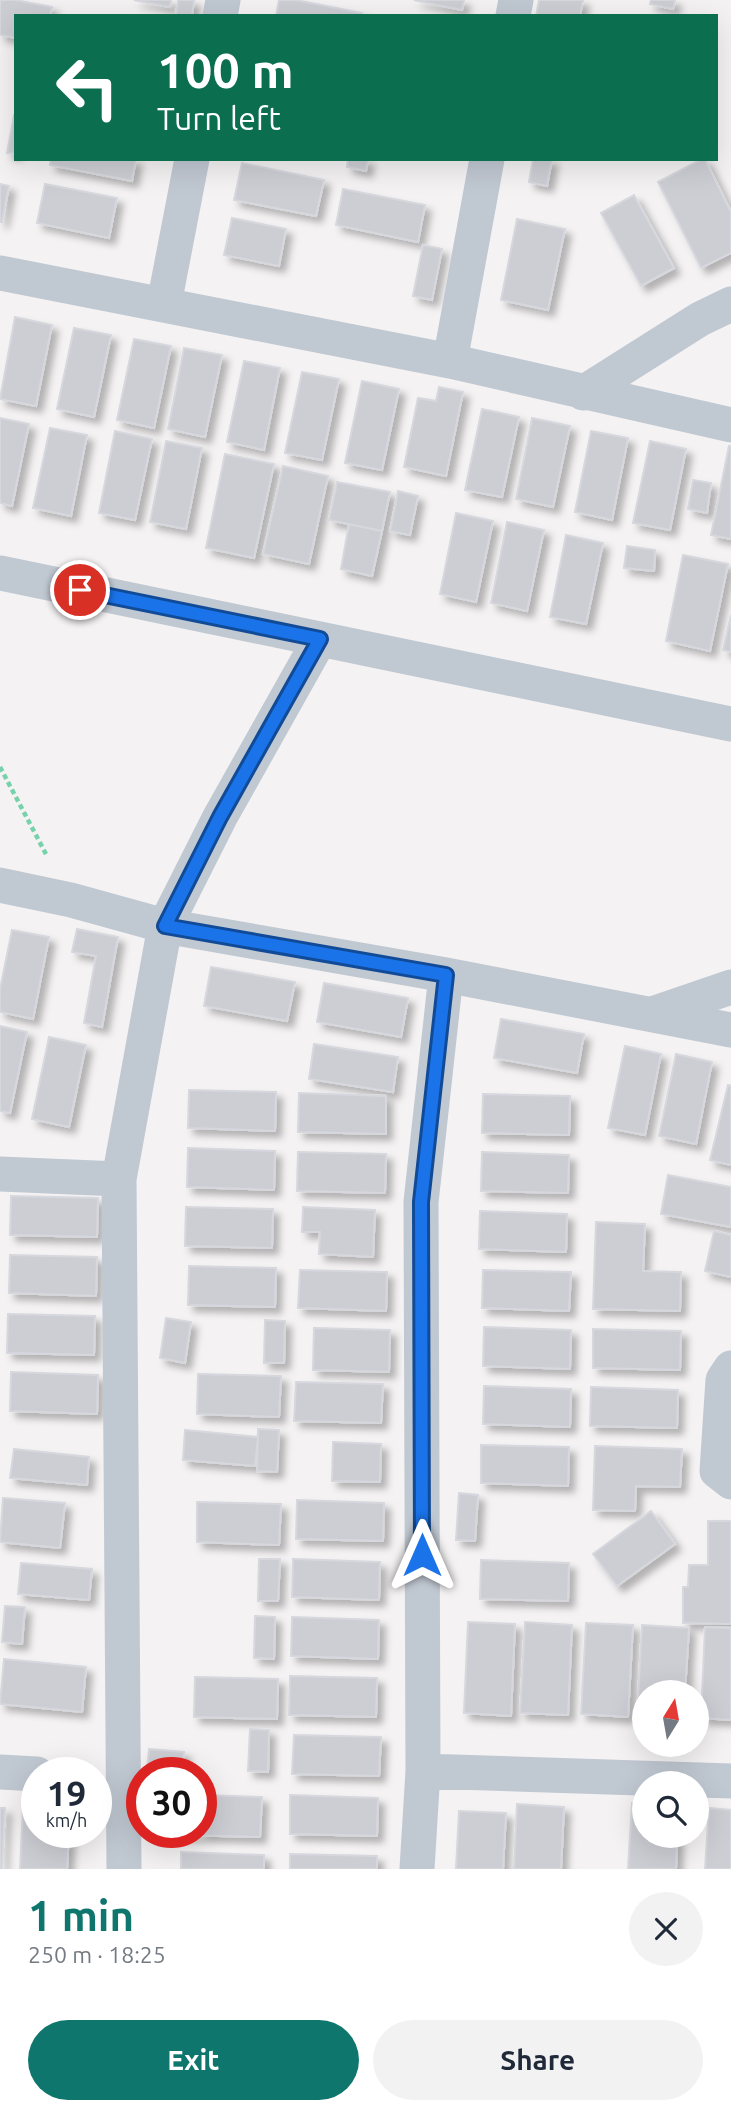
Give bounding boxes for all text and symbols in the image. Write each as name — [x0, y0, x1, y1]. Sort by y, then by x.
icon: left — [42, 42, 133, 133]
text: 100 m — [157, 42, 294, 97]
text: Turn left — [157, 100, 281, 136]
pin — [50, 560, 110, 620]
icon: arrive — [61, 571, 99, 609]
position arrow — [385, 1518, 459, 1592]
north arrow — [632, 1680, 709, 1757]
map controls — [632, 1680, 709, 1848]
speed limit sign: 30 — [126, 1757, 217, 1848]
button: search — [632, 1771, 709, 1848]
text: 19 — [47, 1773, 86, 1813]
text: km/h — [46, 1810, 87, 1830]
text: 1 min — [28, 1892, 134, 1939]
button: close — [629, 1892, 703, 1966]
text: 250 m · 18:25 — [28, 1942, 166, 1967]
button: Exit — [28, 2020, 359, 2100]
button: Share — [373, 2020, 703, 2100]

